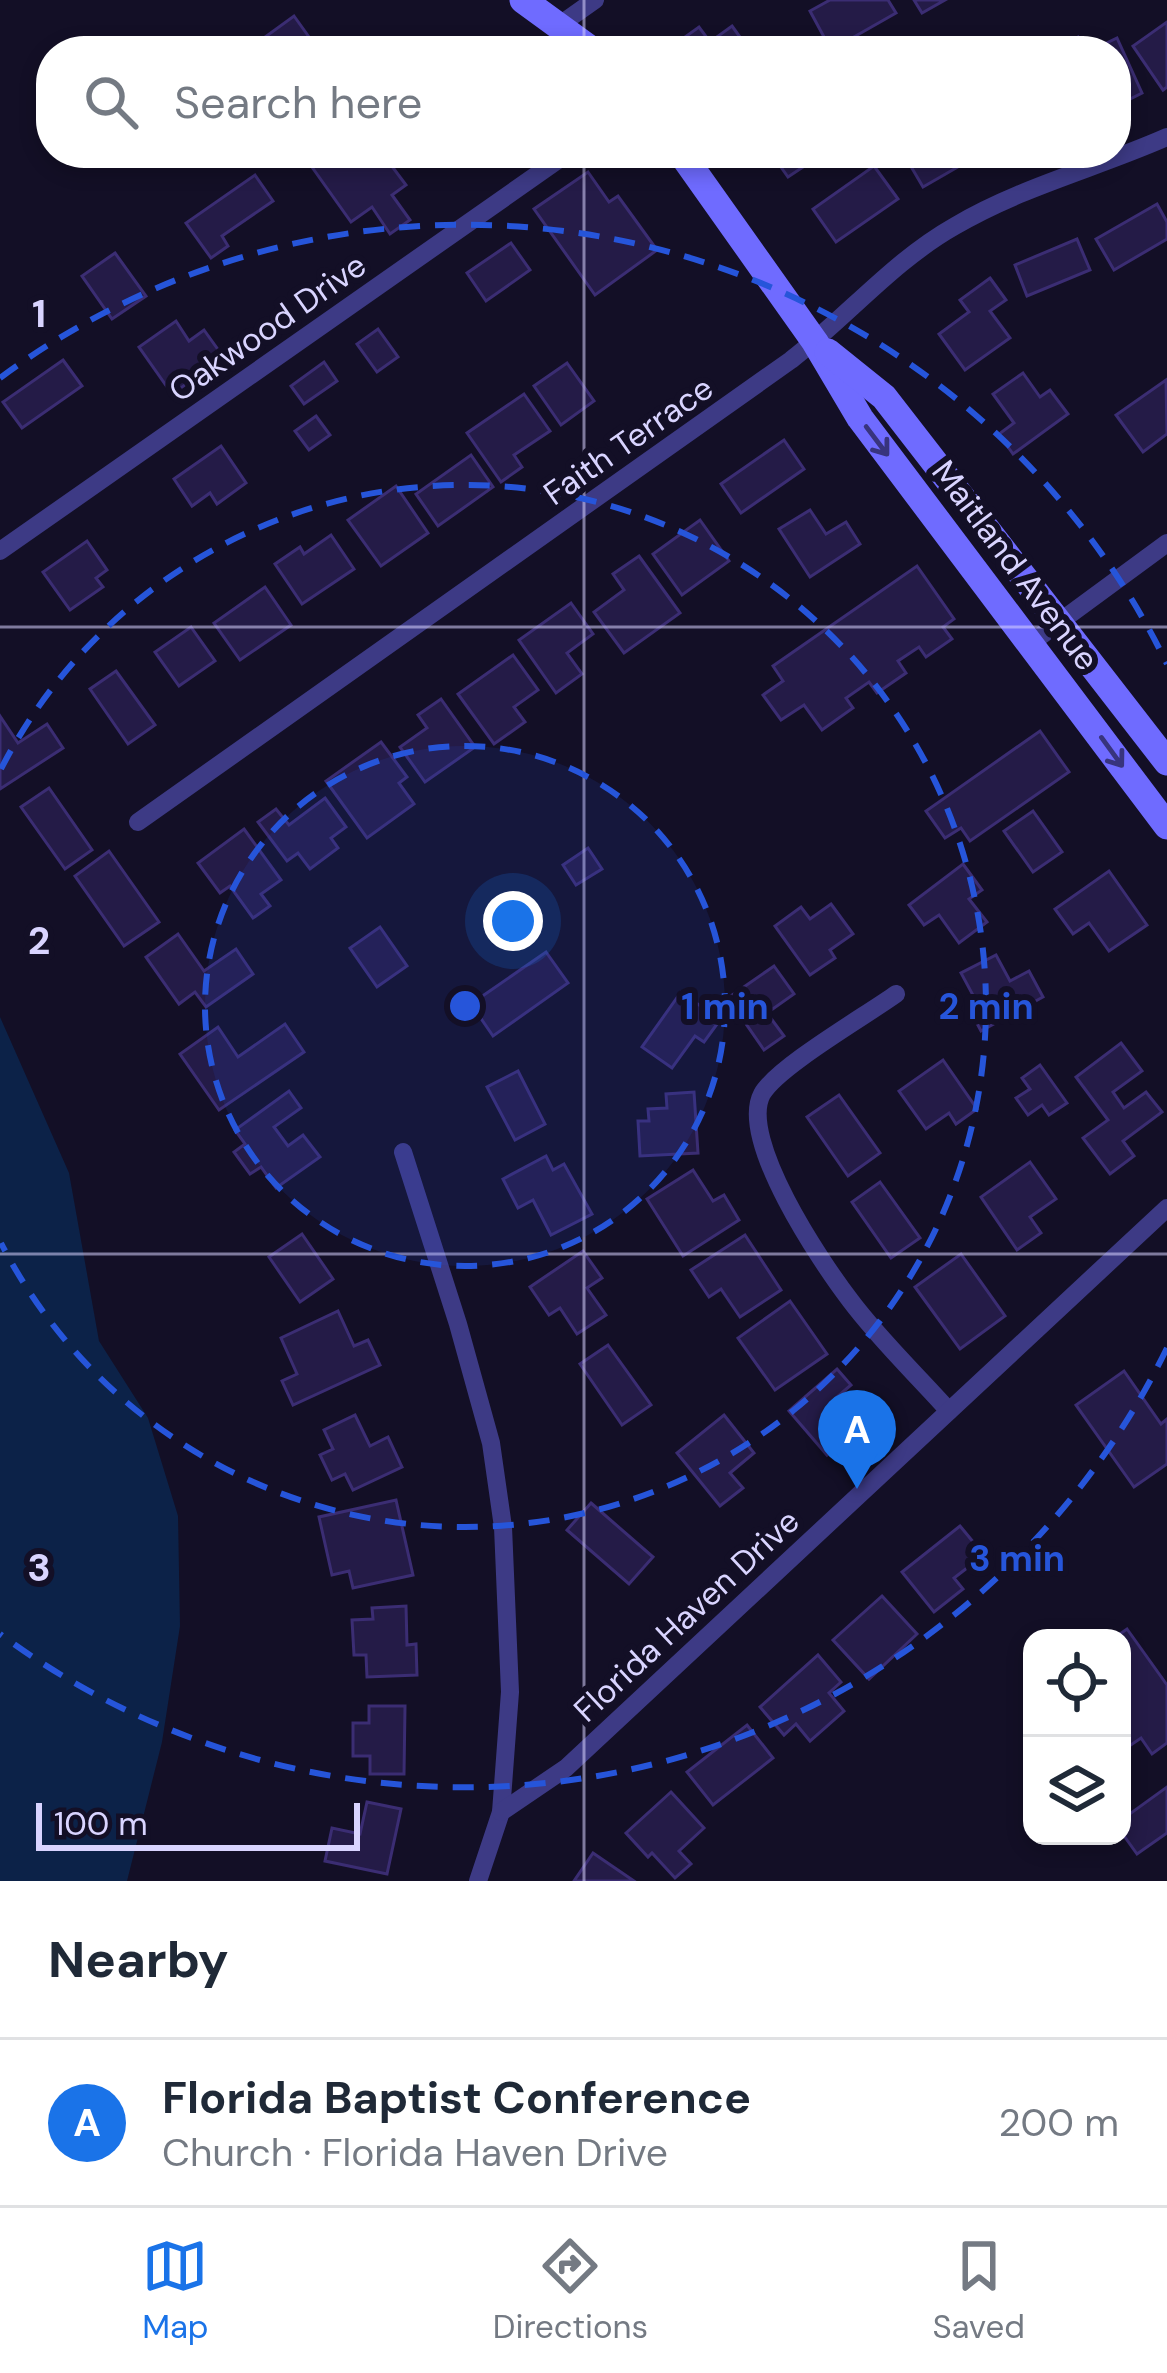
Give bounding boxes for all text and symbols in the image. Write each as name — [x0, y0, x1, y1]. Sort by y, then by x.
search box — [36, 36, 1131, 168]
icon: search — [78, 69, 144, 135]
text: Search here — [174, 73, 422, 132]
street label: Oakwood Drive — [160, 243, 374, 411]
text: 1 — [32, 288, 46, 339]
street label: Faith Terrace — [535, 366, 721, 515]
one-way arrow — [864, 424, 890, 457]
street label: Maitland Avenue — [922, 452, 1109, 679]
one-way arrow — [1099, 735, 1125, 768]
your location — [483, 891, 543, 951]
text: 2 — [28, 915, 50, 966]
text: 1 min — [681, 983, 769, 1030]
text: 2 min — [938, 983, 1034, 1030]
centre of rings — [444, 985, 486, 1027]
pin: A — [818, 1390, 896, 1489]
street label: Florida Haven Drive — [564, 1500, 808, 1731]
text: 3 min — [969, 1535, 1065, 1582]
text: 3 — [27, 1542, 51, 1593]
map controls — [1023, 1629, 1131, 1845]
button: locate — [1023, 1629, 1131, 1737]
button: layers — [1023, 1737, 1131, 1845]
scale bar — [36, 1797, 360, 1850]
text: 100 m — [54, 1802, 148, 1845]
text: Nearby — [48, 1926, 229, 1993]
text: Florida Baptist Conference — [162, 2068, 751, 2127]
text: A — [73, 2097, 101, 2148]
text: 200 m — [998, 2097, 1119, 2148]
text: Church · Florida Haven Drive — [162, 2127, 668, 2178]
tab: Map — [142, 2233, 209, 2348]
tab: Directions — [493, 2233, 648, 2348]
tab: Saved — [932, 2233, 1025, 2348]

